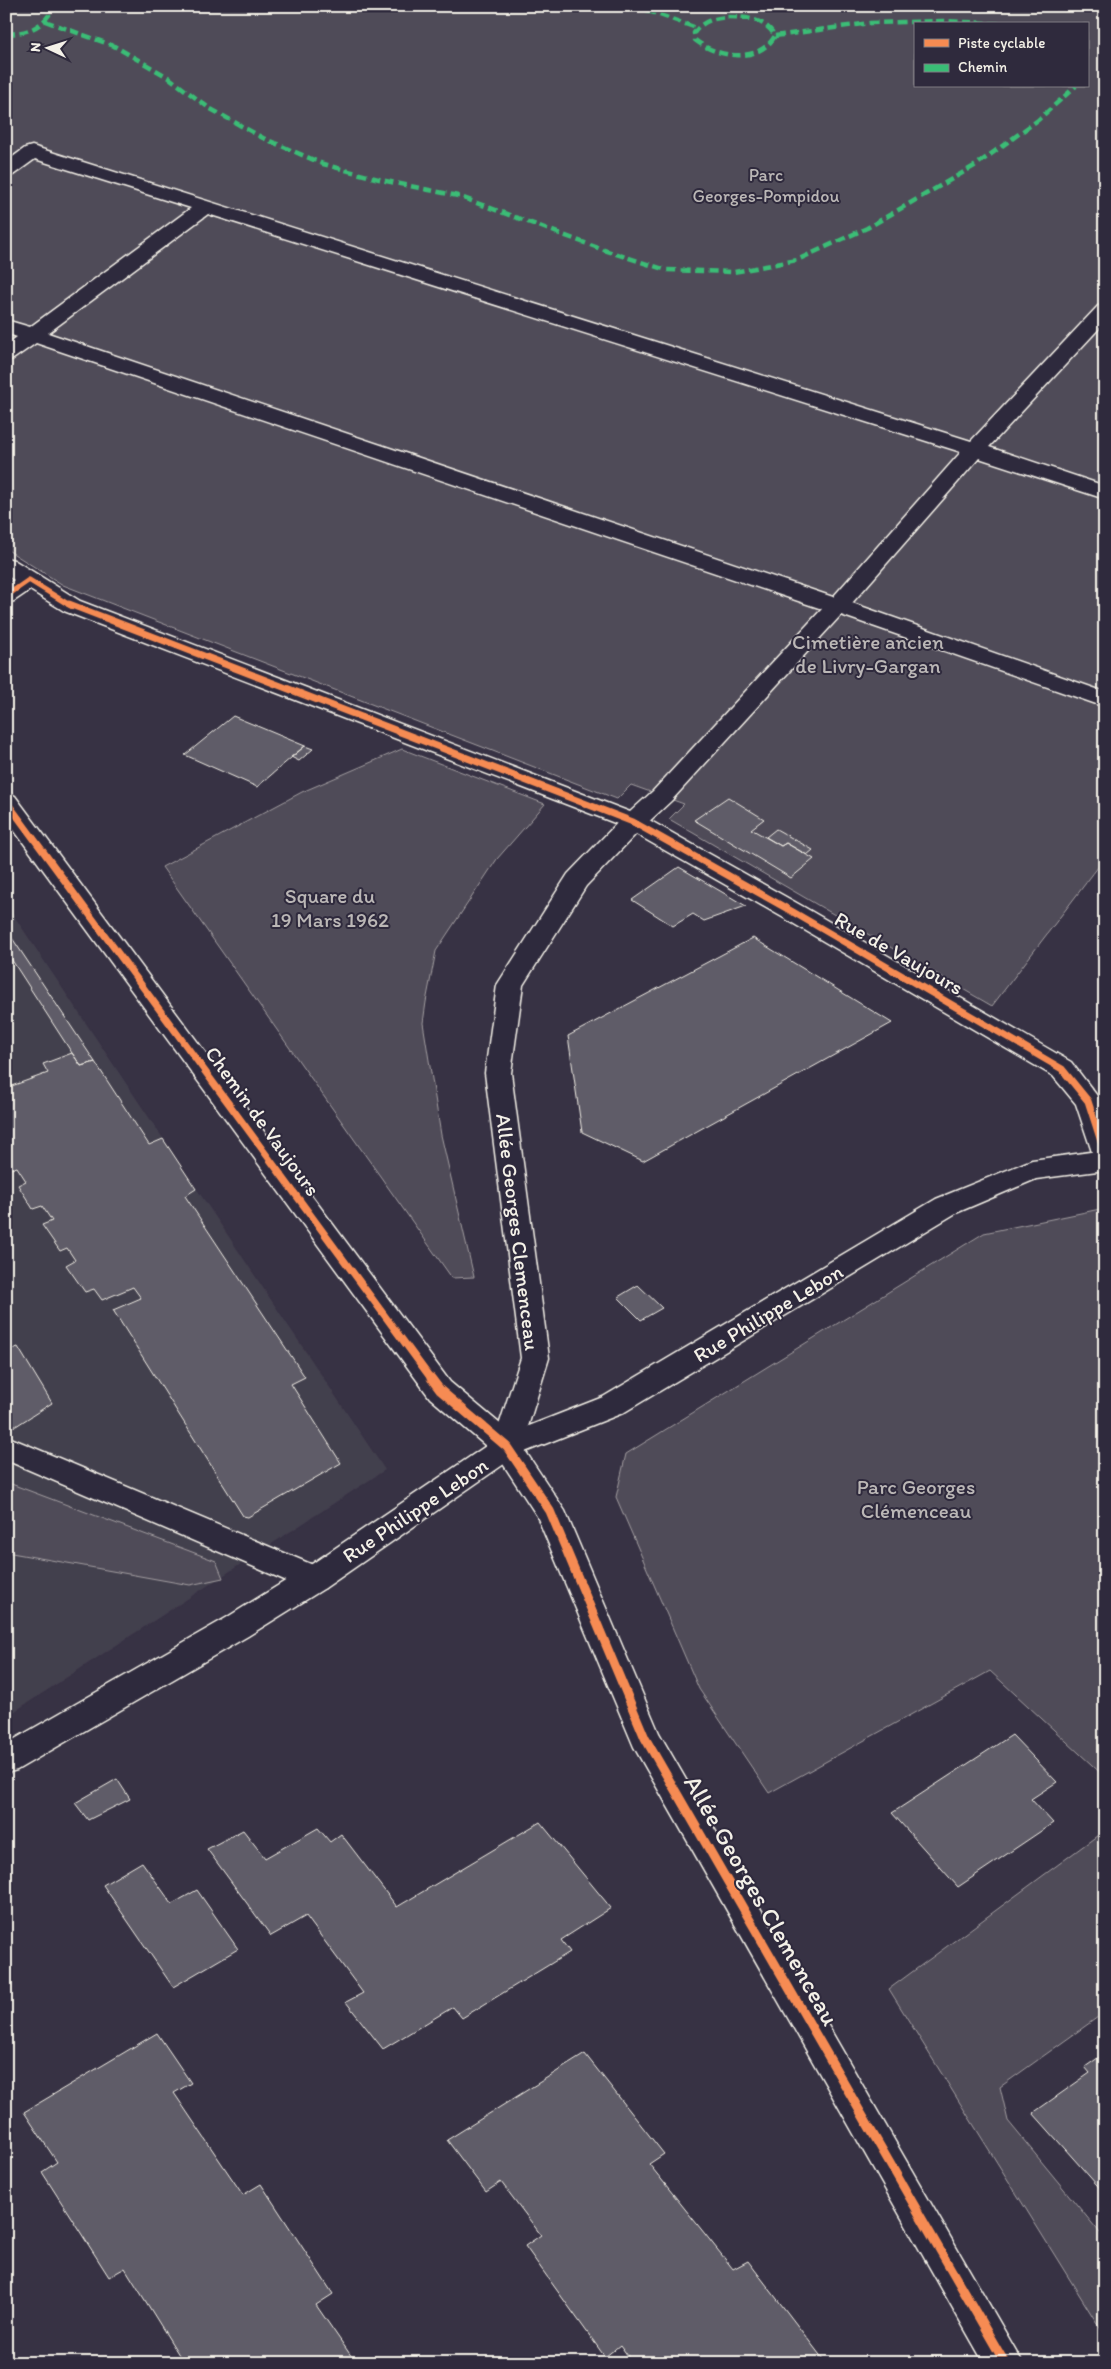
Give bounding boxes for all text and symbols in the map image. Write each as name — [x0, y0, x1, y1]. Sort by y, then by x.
north arrow — [22, 22, 72, 72]
legend — [914, 22, 1088, 88]
text: Piste cyclable — [958, 34, 1045, 52]
text: N — [27, 42, 44, 52]
text: Chemin — [958, 58, 1008, 76]
park label: Parc Georges-Pompidou — [693, 164, 839, 207]
park label: Cimetière ancien de Livry-Gargan — [792, 629, 944, 678]
park label: Square du 19 Mars 1962 — [271, 883, 389, 932]
street label: Rue de Vaujours — [830, 906, 968, 1000]
street label: Chemin de Vaujours — [200, 1041, 326, 1201]
street label: Allée Georges Clemenceau — [491, 1112, 545, 1352]
street label: Rue Philippe Lebon — [689, 1258, 847, 1368]
street label: Rue Philippe Lebon — [337, 1452, 493, 1568]
park label: Parc Georges Clémenceau — [857, 1474, 975, 1523]
street label: Allée Georges Clemenceau — [678, 1769, 846, 2031]

